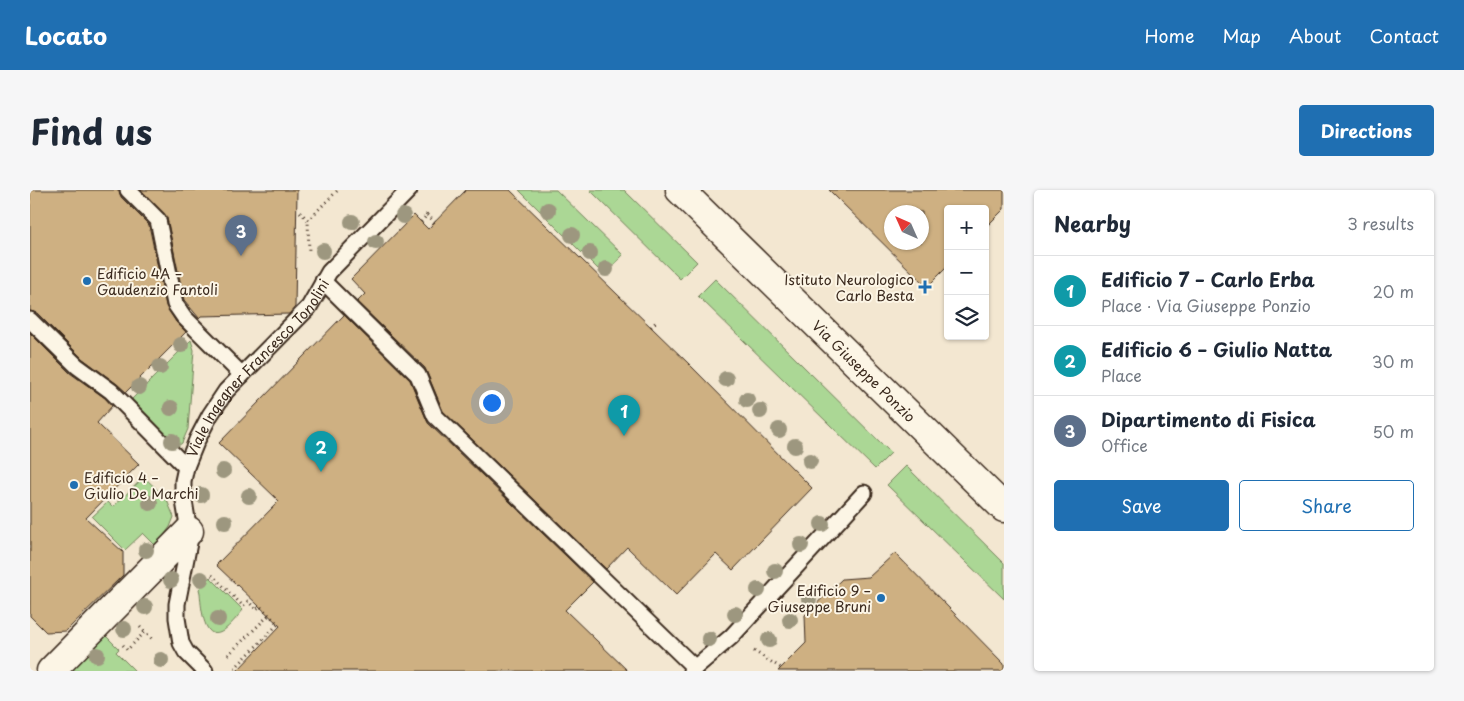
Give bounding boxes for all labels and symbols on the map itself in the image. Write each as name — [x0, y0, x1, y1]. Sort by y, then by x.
north arrow — [884, 205, 929, 250]
pin: 3 — [225, 215, 257, 256]
place label: Edificio 4A – Gaudenzio Fantoli — [97, 263, 218, 300]
place label: Istituto Neurologico Carlo Besta — [784, 269, 914, 306]
marker: Edificio 4A – Gaudenzio Fantoli — [81, 275, 93, 287]
street label: Viale Ingegner Francesco Tonolini — [181, 275, 334, 460]
marker: Istituto Neurologico Carlo Besta — [918, 280, 932, 294]
street label: Via Giuseppe Ponzio — [808, 315, 921, 427]
your location — [479, 390, 505, 416]
pin: 1 — [608, 395, 640, 436]
pin: 2 — [305, 431, 337, 472]
place label: Edificio 4 – Giulio De Marchi — [84, 467, 199, 504]
marker: Edificio 4 – Giulio De Marchi — [68, 479, 80, 491]
place label: Edificio 9 – Giuseppe Bruni — [768, 580, 871, 617]
marker: Edificio 9 – Giuseppe Bruni — [875, 592, 887, 604]

